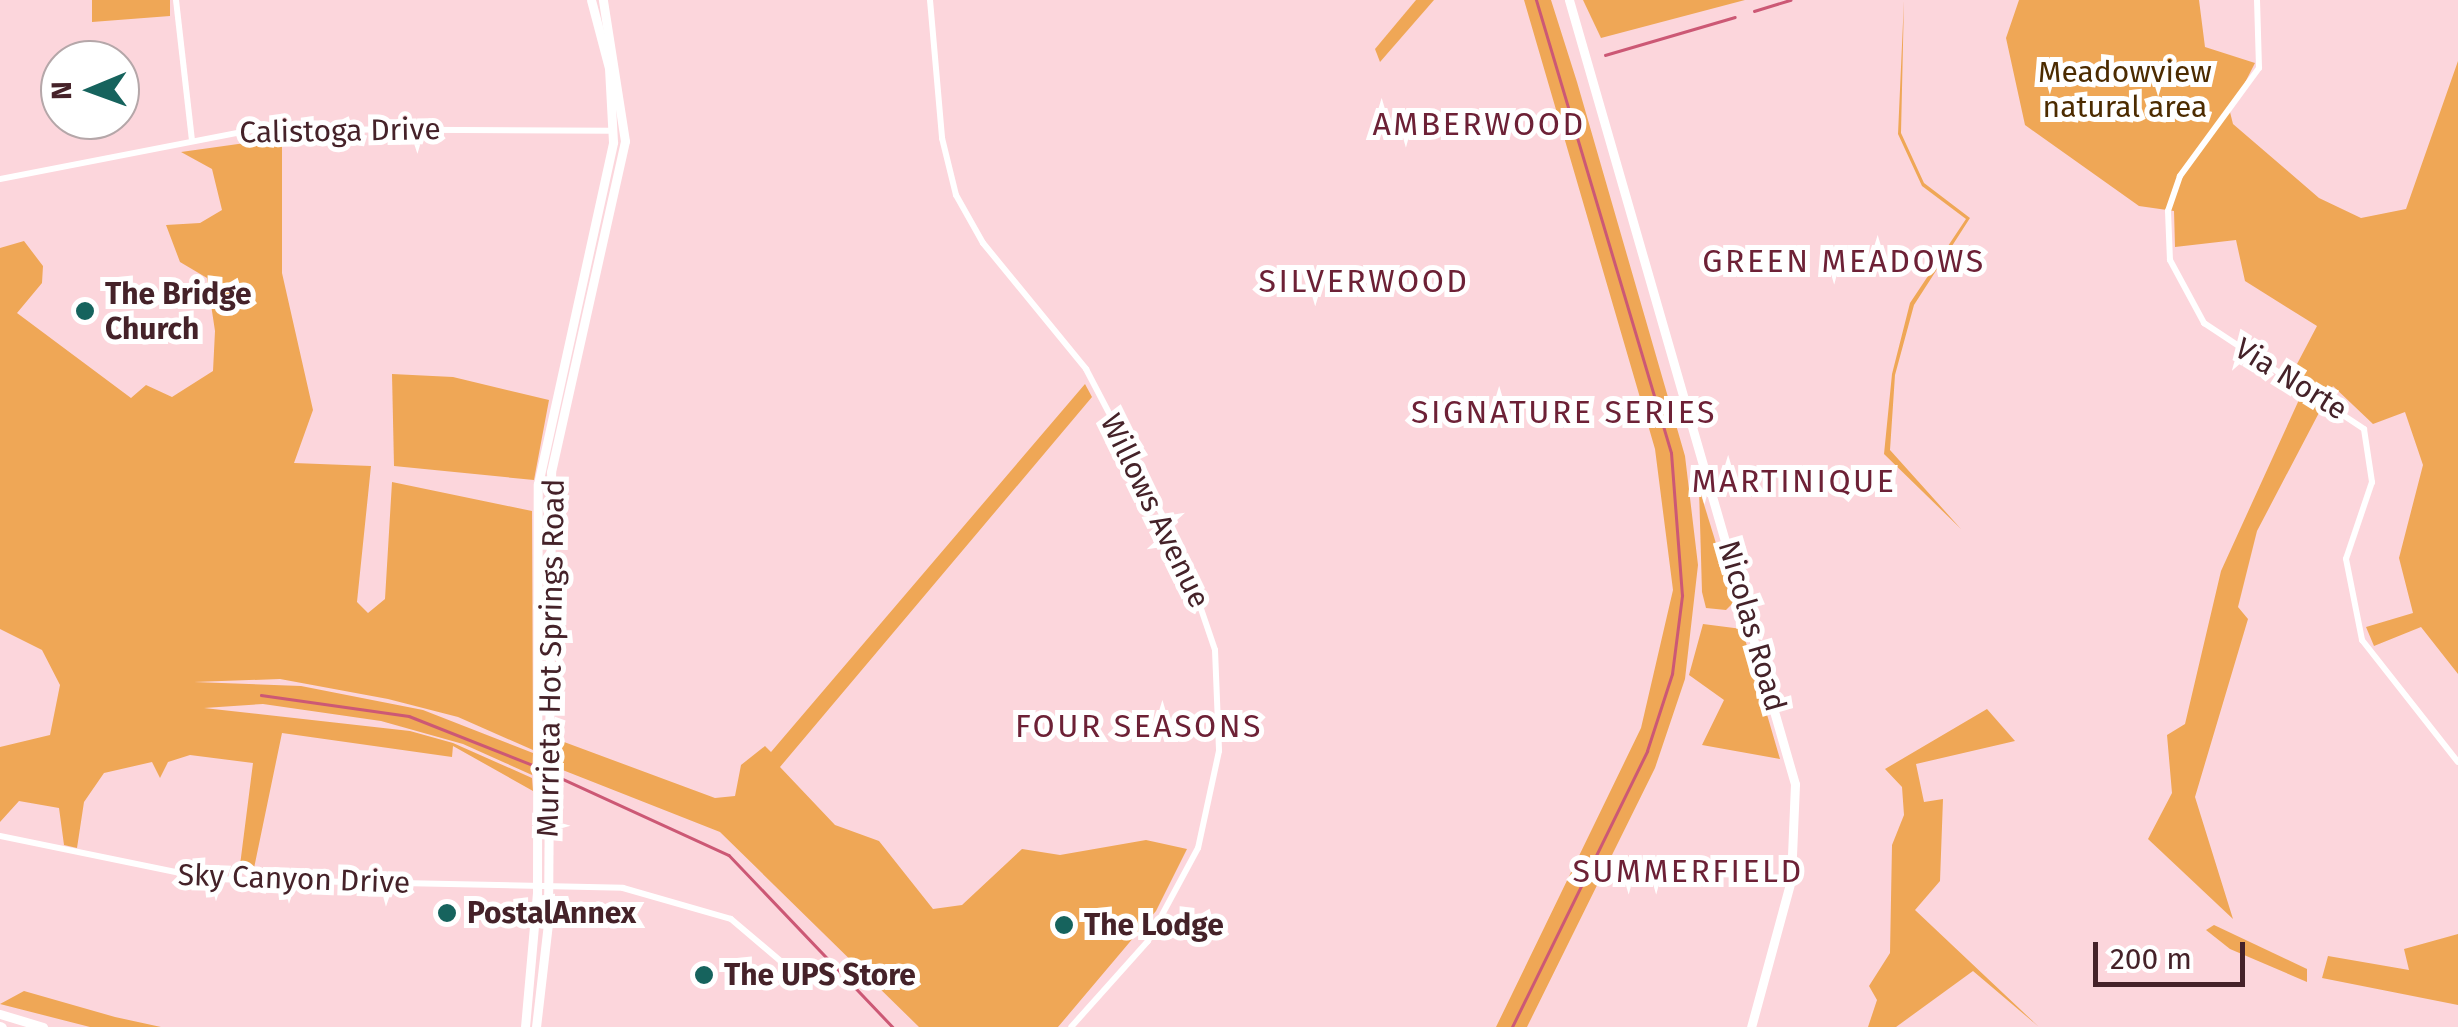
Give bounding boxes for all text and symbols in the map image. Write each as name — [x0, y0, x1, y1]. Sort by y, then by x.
north arrow — [40, 40, 140, 140]
park label: Meadowview natural area — [2038, 54, 2212, 124]
text: N — [45, 81, 78, 100]
district label: AMBERWOOD — [1373, 105, 1585, 143]
street label: Calistoga Drive — [239, 111, 441, 151]
district label: GREEN MEADOWS — [1702, 242, 1986, 280]
district label: SILVERWOOD — [1259, 262, 1469, 300]
place label: The Bridge Church — [105, 276, 252, 346]
marker: The Bridge Church — [74, 300, 96, 322]
street label: Via Norte — [2228, 330, 2354, 428]
district label: SIGNATURE SERIES — [1411, 393, 1717, 431]
street label: Willows Avenue — [1093, 408, 1217, 614]
district label: MARTINIQUE — [1692, 462, 1896, 500]
street label: Murrieta Hot Springs Road — [530, 478, 572, 838]
street label: Nicolas Road — [1710, 536, 1794, 716]
district label: FOUR SEASONS — [1015, 707, 1263, 745]
district label: SUMMERFIELD — [1572, 852, 1804, 890]
street label: Sky Canyon Drive — [177, 857, 411, 901]
place label: PostalAnnex — [467, 895, 636, 931]
marker: PostalAnnex — [436, 902, 458, 924]
place label: The Lodge — [1084, 907, 1224, 943]
marker: The Lodge — [1053, 914, 1075, 936]
scale bar — [2098, 922, 2250, 984]
text: 200 m — [2110, 941, 2192, 977]
place label: The UPS Store — [724, 957, 916, 993]
marker: The UPS Store — [693, 964, 715, 986]

